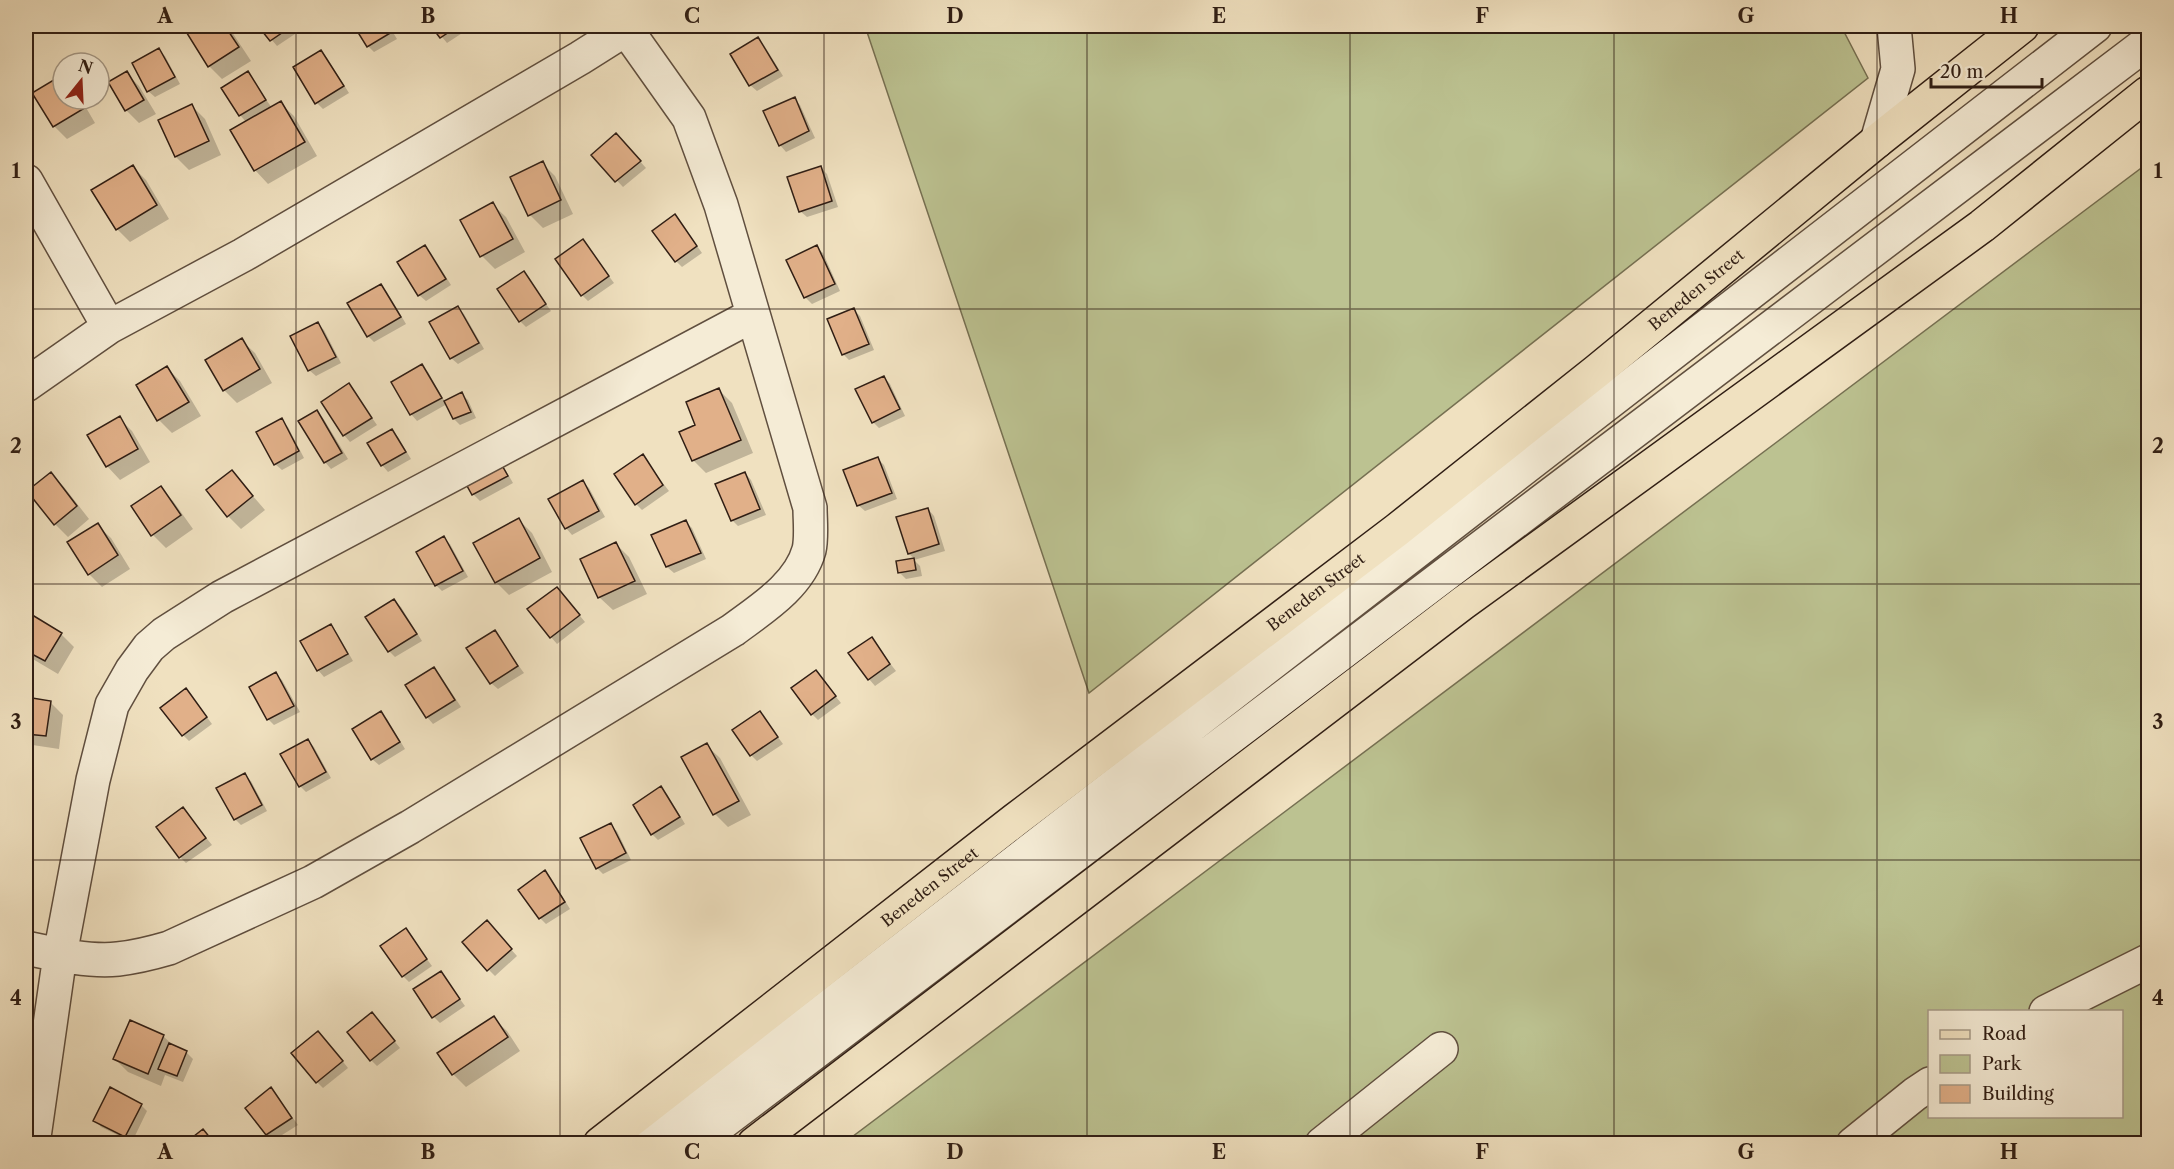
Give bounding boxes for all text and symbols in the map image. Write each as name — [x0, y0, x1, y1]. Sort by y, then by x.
text: A — [156, 4, 173, 28]
text: B — [421, 4, 436, 28]
text: C — [684, 4, 700, 28]
text: D — [946, 4, 964, 28]
text: E — [1212, 4, 1226, 28]
text: F — [1475, 4, 1489, 28]
text: G — [1738, 4, 1755, 28]
text: H — [2000, 4, 2018, 28]
north arrow — [51, 51, 111, 111]
scale bar — [1931, 51, 2042, 89]
text: N — [76, 55, 95, 78]
text: 20 m — [1940, 61, 1984, 83]
text: 1 — [12, 159, 21, 183]
text: 1 — [2154, 159, 2163, 183]
street label: Beneden Street — [1644, 244, 1748, 335]
text: 2 — [10, 434, 22, 458]
text: 2 — [2152, 434, 2164, 458]
street label: Beneden Street — [1263, 548, 1369, 635]
text: 3 — [10, 710, 22, 734]
text: 3 — [2152, 710, 2164, 734]
street label: Beneden Street — [877, 843, 982, 931]
text: 4 — [10, 986, 22, 1010]
text: 4 — [2152, 986, 2164, 1010]
legend — [1928, 1010, 2123, 1118]
text: Road — [1982, 1023, 2027, 1045]
text: Park — [1982, 1053, 2023, 1075]
text: Building — [1982, 1083, 2054, 1105]
text: A — [156, 1140, 173, 1164]
text: B — [421, 1140, 436, 1164]
text: C — [684, 1140, 700, 1164]
text: D — [946, 1140, 964, 1164]
text: E — [1212, 1140, 1226, 1164]
text: F — [1475, 1140, 1489, 1164]
text: G — [1738, 1140, 1755, 1164]
text: H — [2000, 1140, 2018, 1164]

